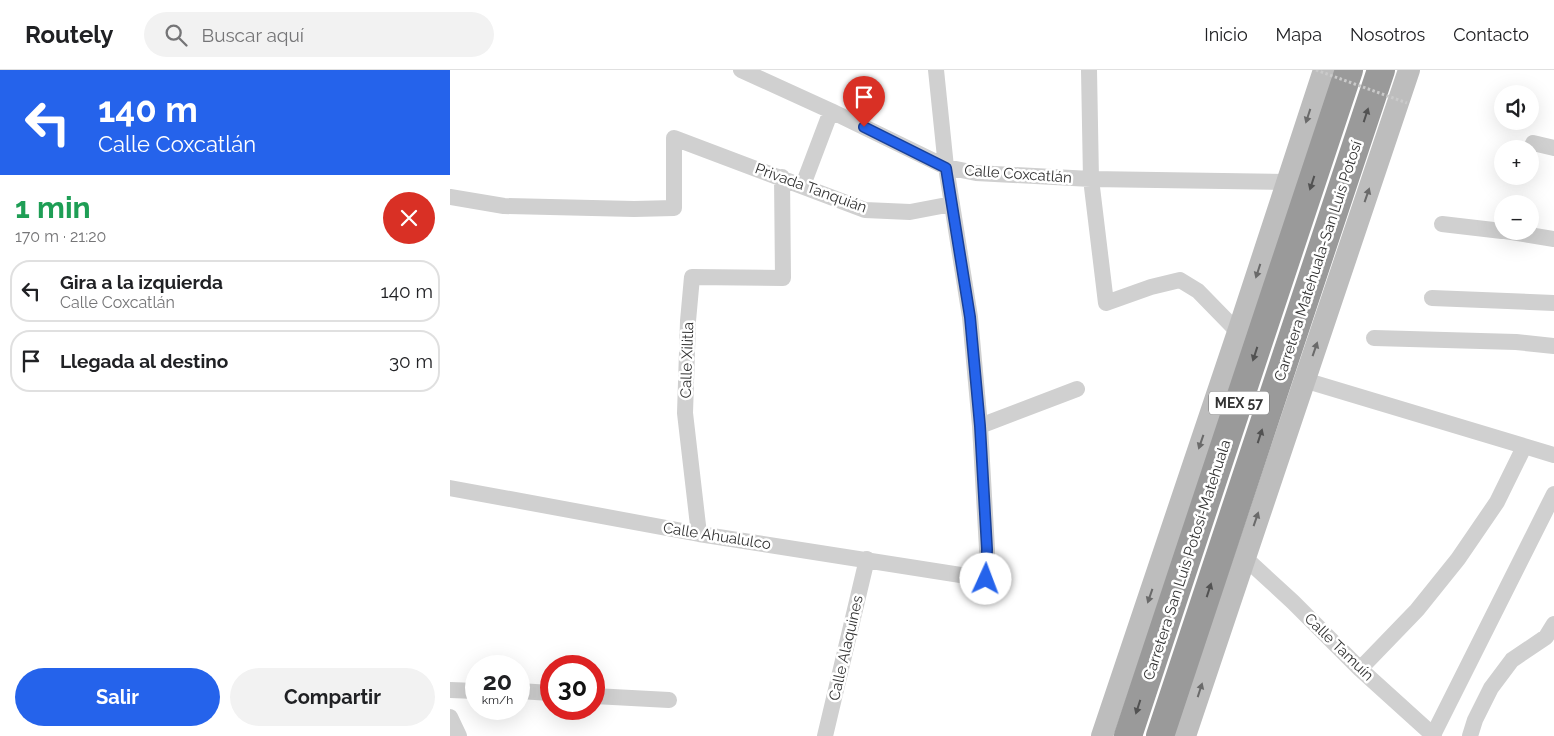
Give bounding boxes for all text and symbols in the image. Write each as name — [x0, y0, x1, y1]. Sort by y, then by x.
search box — [144, 12, 494, 57]
text: Routely — [25, 20, 114, 49]
icon: search — [162, 21, 190, 49]
text: Buscar aquí — [202, 24, 304, 46]
text: Inicio — [1204, 24, 1248, 45]
text: Mapa — [1276, 24, 1322, 45]
text: Nosotros — [1350, 24, 1425, 45]
text: Contacto — [1453, 24, 1529, 45]
pin — [843, 76, 885, 127]
icon: arrive — [850, 83, 878, 111]
map controls — [1494, 85, 1539, 240]
button: sound — [1494, 85, 1539, 130]
text: 140 m — [98, 89, 198, 130]
icon: left — [15, 90, 80, 155]
one-way arrow — [1363, 108, 1370, 123]
one-way arrow — [1304, 109, 1312, 124]
text: Calle Coxcatlán — [98, 131, 256, 157]
street label: Carretera Matehuala-San Luis Potosí — [1271, 138, 1366, 384]
button: + — [1494, 140, 1539, 185]
street label: Privada Tanquián — [753, 159, 869, 217]
street label: Calle Coxcatlán — [964, 161, 1072, 187]
one-way arrow — [1308, 175, 1315, 190]
one-way arrow — [1364, 187, 1371, 202]
text: 1 min — [15, 190, 91, 225]
button: close — [383, 192, 435, 244]
button: − — [1494, 195, 1539, 240]
text: 170 m · 21:20 — [15, 227, 106, 246]
one-way arrow — [1254, 263, 1261, 278]
text: Gira a la izquierda — [60, 271, 223, 293]
icon: left — [17, 277, 45, 305]
text: 140 m — [381, 280, 433, 302]
text: Calle Coxcatlán — [60, 293, 175, 312]
street label: Calle Xilitla — [677, 321, 697, 399]
one-way arrow — [1312, 341, 1319, 356]
one-way arrow — [1251, 346, 1258, 361]
icon: arrive — [17, 347, 45, 375]
text: Llegada al destino — [60, 350, 228, 372]
text: 30 m — [389, 350, 433, 372]
road number: MEX 57 — [1209, 392, 1269, 414]
one-way arrow — [1256, 428, 1264, 443]
one-way arrow — [1197, 434, 1205, 449]
street label: Carretera San Luis Potosí-Matehuala — [1140, 437, 1234, 683]
one-way arrow — [1253, 511, 1261, 526]
street label: Calle Ahualulco — [662, 519, 772, 553]
position arrow — [959, 552, 1011, 604]
one-way arrow — [1205, 582, 1213, 597]
one-way arrow — [1145, 588, 1153, 603]
street label: Calle Alaquines — [825, 594, 867, 702]
street label: Calle Tamuín — [1301, 610, 1377, 684]
speed limit sign: 30 — [540, 655, 605, 720]
text: 20 — [483, 666, 512, 696]
button: Salir — [15, 668, 220, 726]
button: Compartir — [230, 668, 435, 726]
one-way arrow — [1197, 682, 1204, 697]
text: km/h — [482, 693, 513, 707]
one-way arrow — [1134, 700, 1142, 715]

